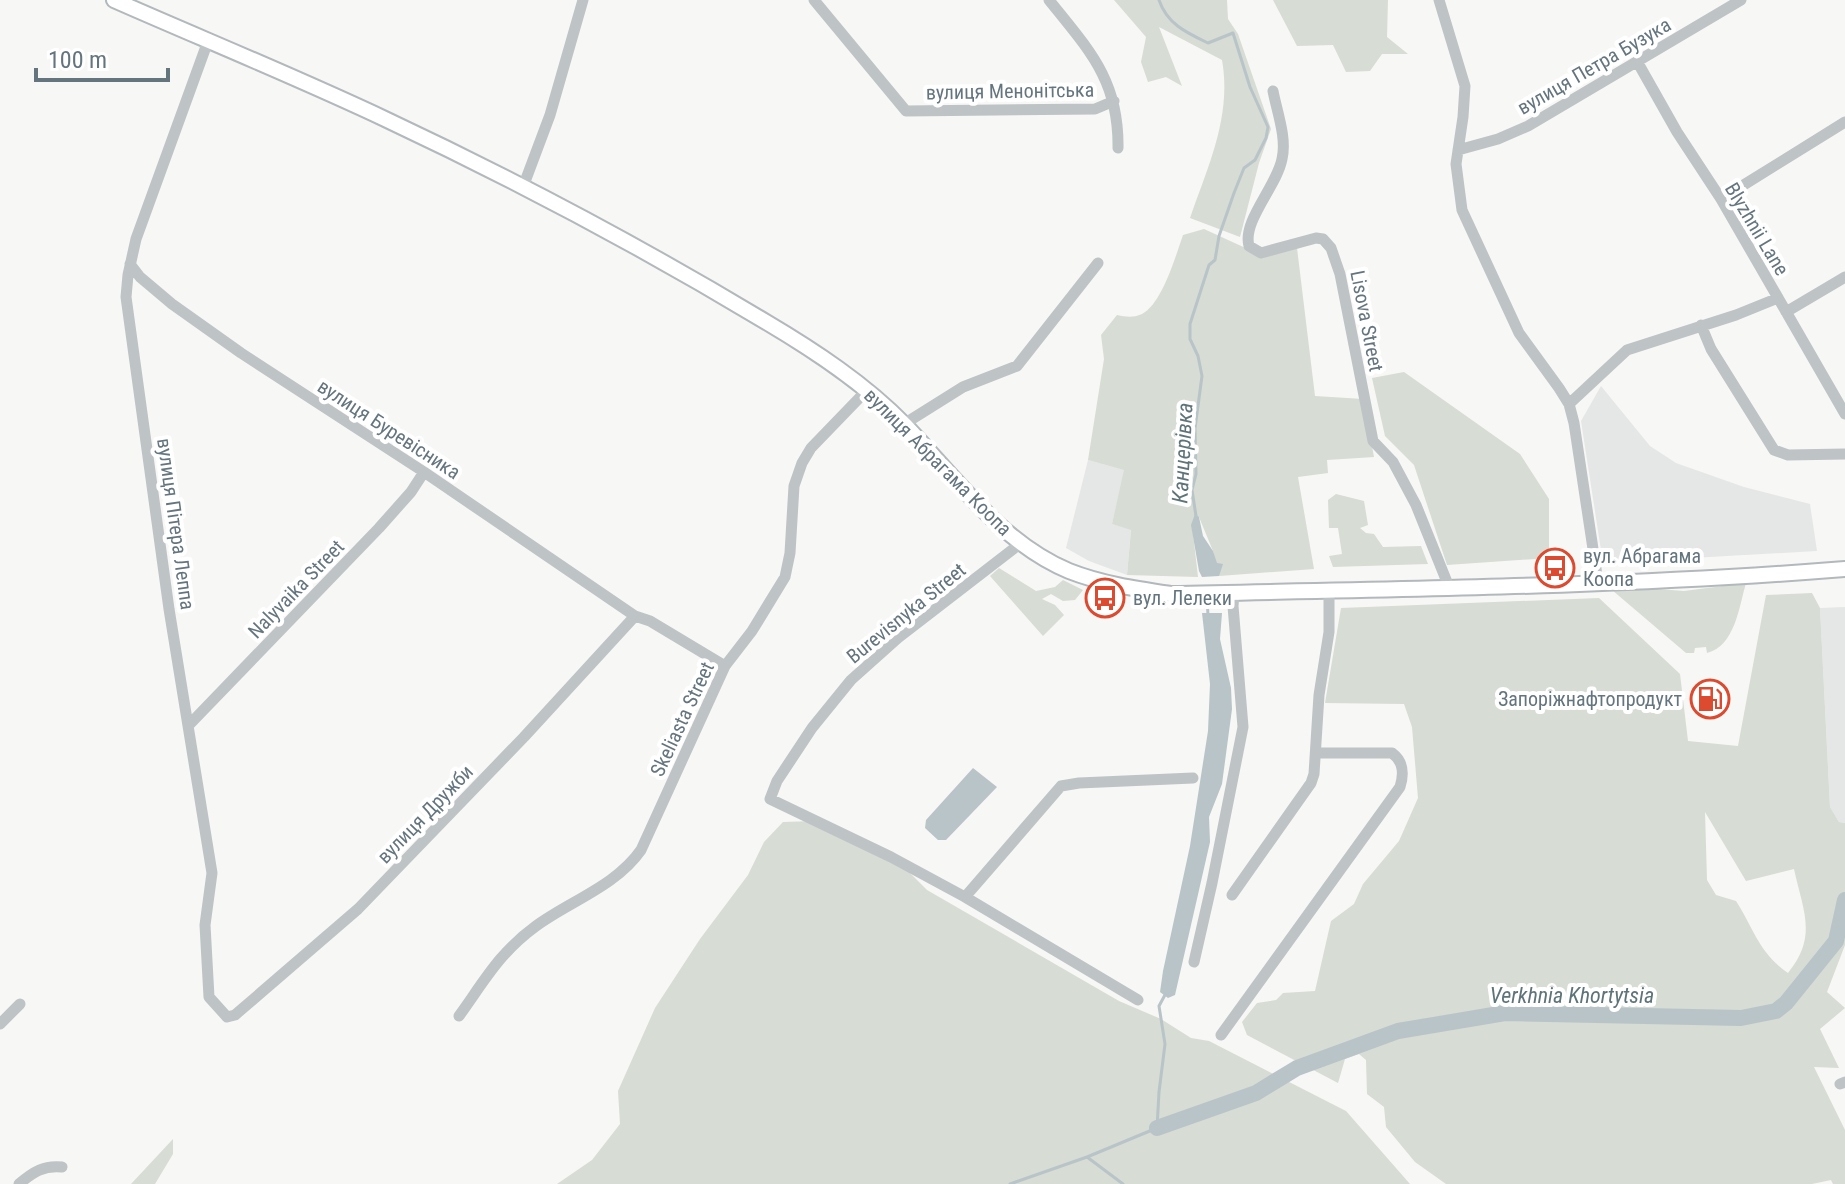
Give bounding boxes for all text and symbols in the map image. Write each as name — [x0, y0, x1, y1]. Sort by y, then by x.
street label: вулиця Петра Бузука — [1513, 12, 1675, 120]
scale bar — [36, 32, 168, 82]
text: 100 m — [48, 46, 107, 74]
street label: вулиця Менонітська — [926, 78, 1094, 104]
street label: Blyzhnii Lane — [1720, 178, 1794, 280]
street label: Lisova Street — [1345, 268, 1389, 374]
street label: вулиця Буревісника — [313, 374, 465, 484]
street label: вулиця Абрагама Коопа — [859, 383, 1017, 541]
water label: Канцерівка — [1167, 402, 1198, 504]
street label: вулиця Пітера Леппа — [152, 437, 200, 611]
street label: Nalyvaika Street — [243, 535, 349, 643]
place label: вул. Абрагама Коопа — [1583, 544, 1701, 591]
bus stop icon: вул. Абрагама Коопа — [1534, 547, 1576, 589]
street label: Burevisnyka Street — [842, 558, 970, 668]
bus stop icon: вул. Лелеки — [1084, 577, 1126, 619]
place label: вул. Лелеки — [1133, 586, 1232, 610]
street label: Skeliasta Street — [645, 658, 719, 780]
fuel station icon: Запоріжнафтопродукт — [1689, 678, 1731, 720]
place label: Запоріжнафтопродукт — [1498, 687, 1682, 711]
street label: вулиця Дружби — [372, 760, 478, 868]
water label: Verkhnia Khortytsia — [1490, 983, 1654, 1008]

